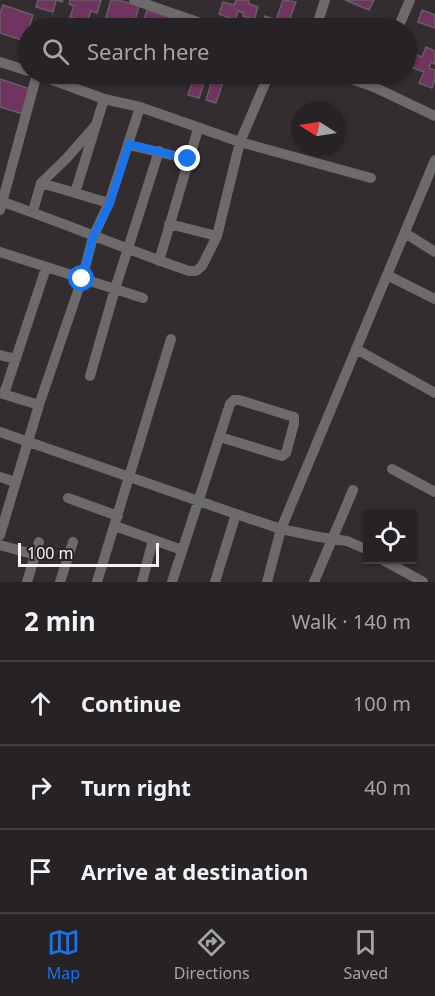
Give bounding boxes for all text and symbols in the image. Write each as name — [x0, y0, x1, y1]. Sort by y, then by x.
search box — [18, 18, 417, 84]
icon: search — [39, 35, 72, 68]
text: Search here — [87, 36, 209, 66]
north arrow — [291, 102, 345, 156]
route end — [174, 145, 200, 171]
route start — [68, 265, 94, 291]
map controls — [363, 510, 417, 564]
button: locate — [363, 510, 417, 564]
scale bar — [18, 540, 159, 568]
text: 100 m — [27, 542, 74, 564]
text: 2 min — [24, 603, 96, 639]
text: Walk · 140 m — [292, 608, 411, 635]
icon: ahead — [24, 687, 57, 720]
text: Continue — [81, 688, 181, 718]
text: 100 m — [353, 690, 411, 717]
icon: right — [24, 771, 57, 804]
text: Turn right — [81, 772, 191, 802]
text: 40 m — [364, 774, 411, 801]
icon: arrive — [24, 855, 57, 888]
text: Arrive at destination — [81, 856, 308, 886]
tab: Map — [47, 926, 80, 984]
tab: Directions — [174, 926, 250, 984]
tab: Saved — [343, 926, 388, 984]

